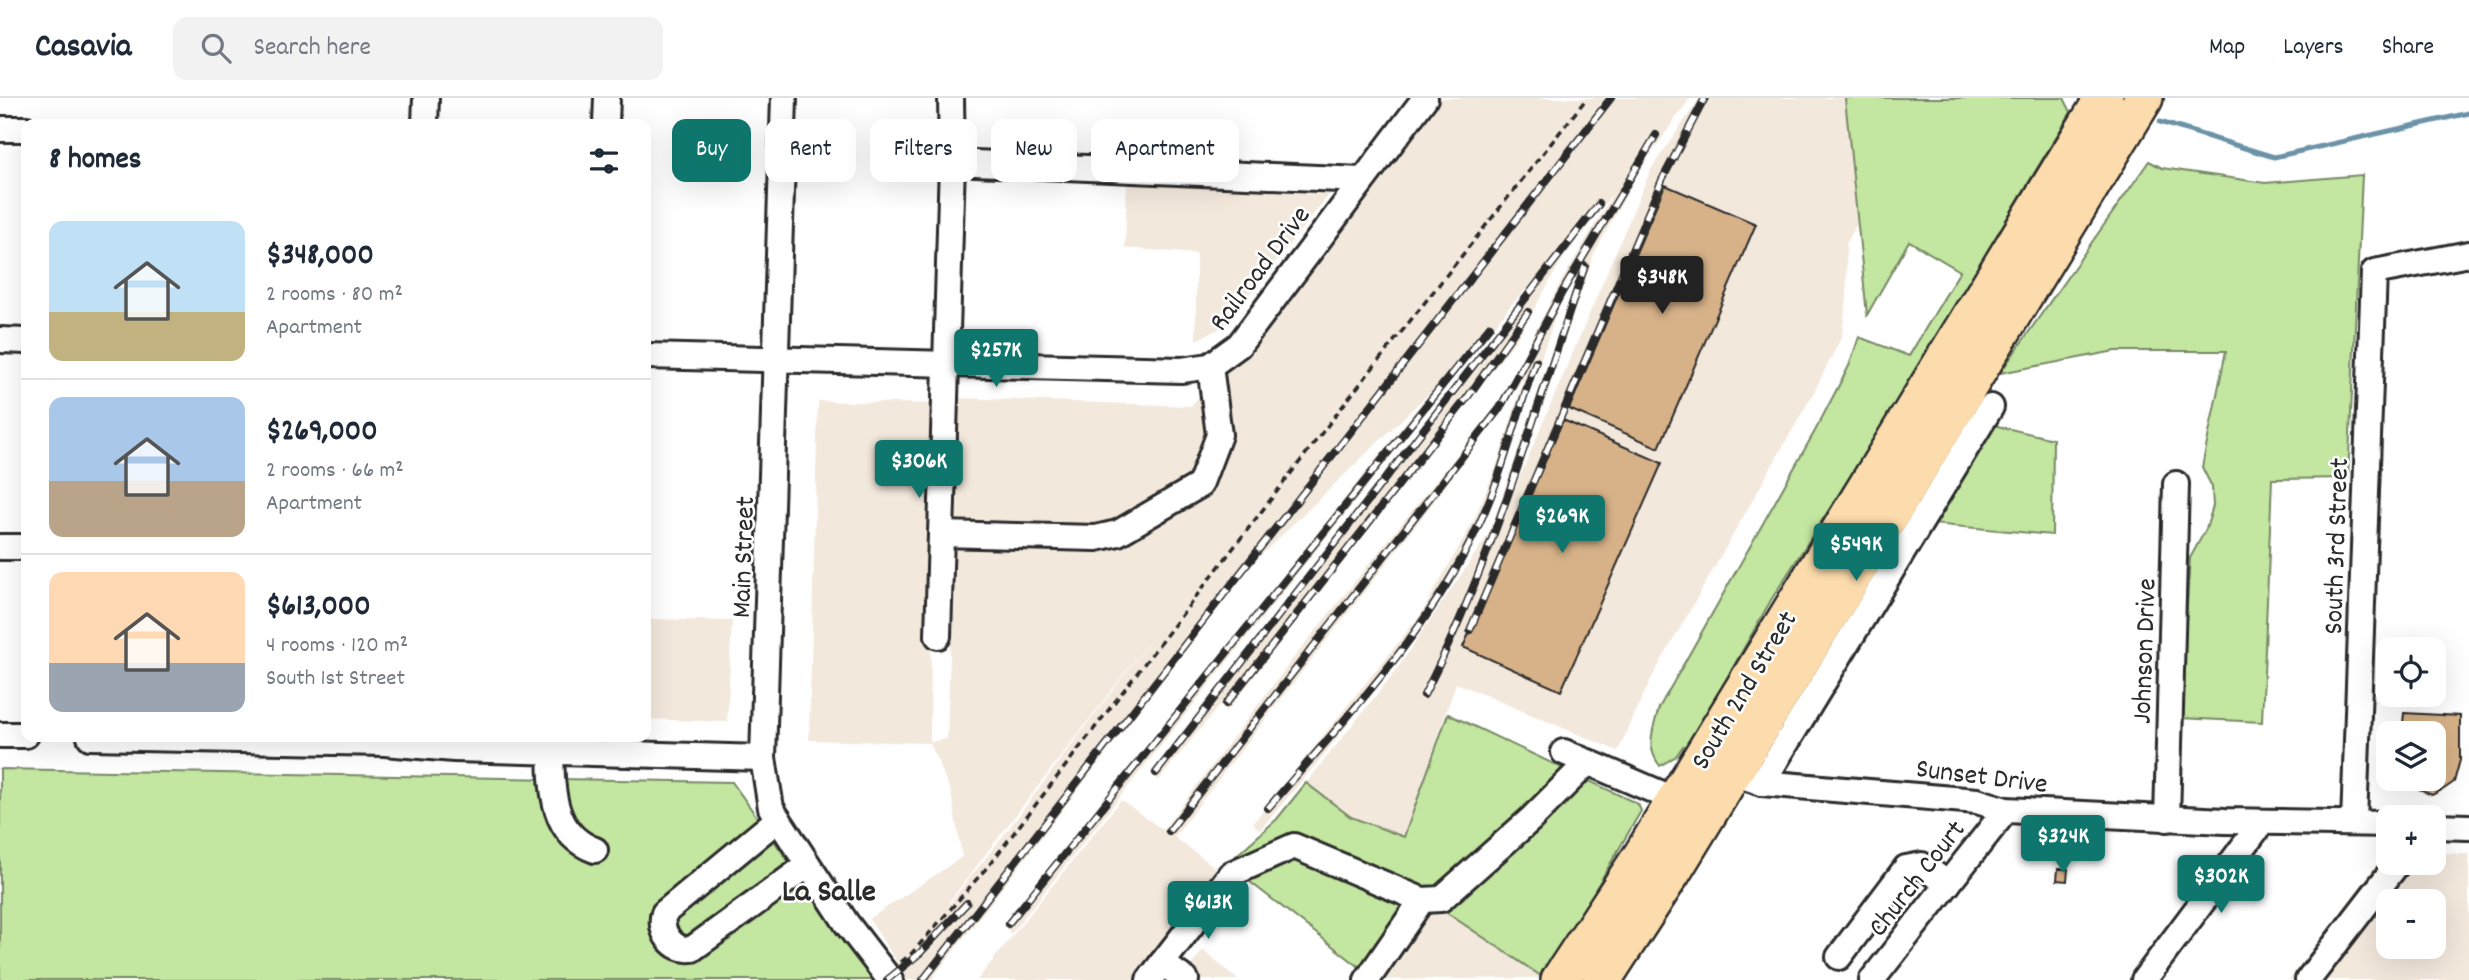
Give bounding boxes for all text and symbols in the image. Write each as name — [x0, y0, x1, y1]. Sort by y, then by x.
search box — [173, 17, 663, 80]
text: Casavia — [35, 25, 131, 72]
icon: search — [197, 29, 235, 67]
text: Search here — [253, 30, 371, 67]
text: Map — [2209, 31, 2245, 65]
text: Layers — [2283, 31, 2344, 65]
text: Share — [2382, 31, 2434, 65]
chip: Buy — [672, 119, 751, 182]
chip: Rent — [765, 119, 856, 182]
chip: Filters — [870, 119, 977, 182]
chip: New — [991, 119, 1077, 182]
chip: Apartment — [1091, 119, 1239, 182]
text: 8 homes — [49, 140, 141, 183]
icon: filters — [585, 142, 623, 180]
street label: Railroad Drive — [1201, 199, 1323, 341]
text: $348,000 — [266, 236, 374, 279]
icon: home — [105, 249, 189, 333]
pin: $348K — [1613, 256, 1711, 316]
text: $348K — [1636, 262, 1688, 295]
text: 2 rooms · 80 m² — [266, 279, 403, 312]
text: Apartment — [266, 312, 362, 345]
pin: $257K — [947, 330, 1045, 389]
text: $257K — [970, 335, 1022, 368]
text: $269,000 — [266, 412, 378, 455]
icon: home — [105, 425, 189, 509]
pin: $306K — [870, 440, 968, 500]
text: $306K — [891, 446, 947, 479]
text: 2 rooms · 66 m² — [266, 455, 404, 488]
street label: South 3rd Street — [2316, 457, 2362, 635]
text: Apartment — [266, 488, 362, 521]
street label: Main Street — [724, 495, 768, 619]
pin: $269K — [1513, 496, 1611, 555]
text: $269K — [1535, 501, 1589, 534]
pin: $549K — [1807, 524, 1905, 583]
text: $549K — [1829, 529, 1883, 562]
street label: Johnson Drive — [2124, 578, 2170, 725]
text: $613,000 — [266, 587, 371, 630]
icon: home — [105, 600, 189, 684]
street label: South 2nd Street — [1683, 604, 1810, 779]
text: 4 rooms · 120 m² — [266, 630, 408, 663]
map controls — [2376, 637, 2446, 959]
button: locate — [2376, 637, 2446, 707]
text: South 1st Street — [266, 663, 405, 696]
button: layers — [2376, 721, 2446, 791]
street label: Sunset Drive — [1913, 751, 2049, 807]
button: + — [2376, 805, 2446, 875]
street label: Church Court — [1860, 813, 1977, 947]
pin: $324K — [2014, 816, 2112, 875]
text: $324K — [2037, 821, 2089, 854]
pin: $302K — [2172, 856, 2270, 915]
text: $302K — [2193, 861, 2249, 894]
district label: La Salle — [782, 871, 876, 917]
pin: $613K — [1159, 882, 1257, 941]
text: $613K — [1184, 887, 1232, 920]
button: − — [2376, 889, 2446, 959]

